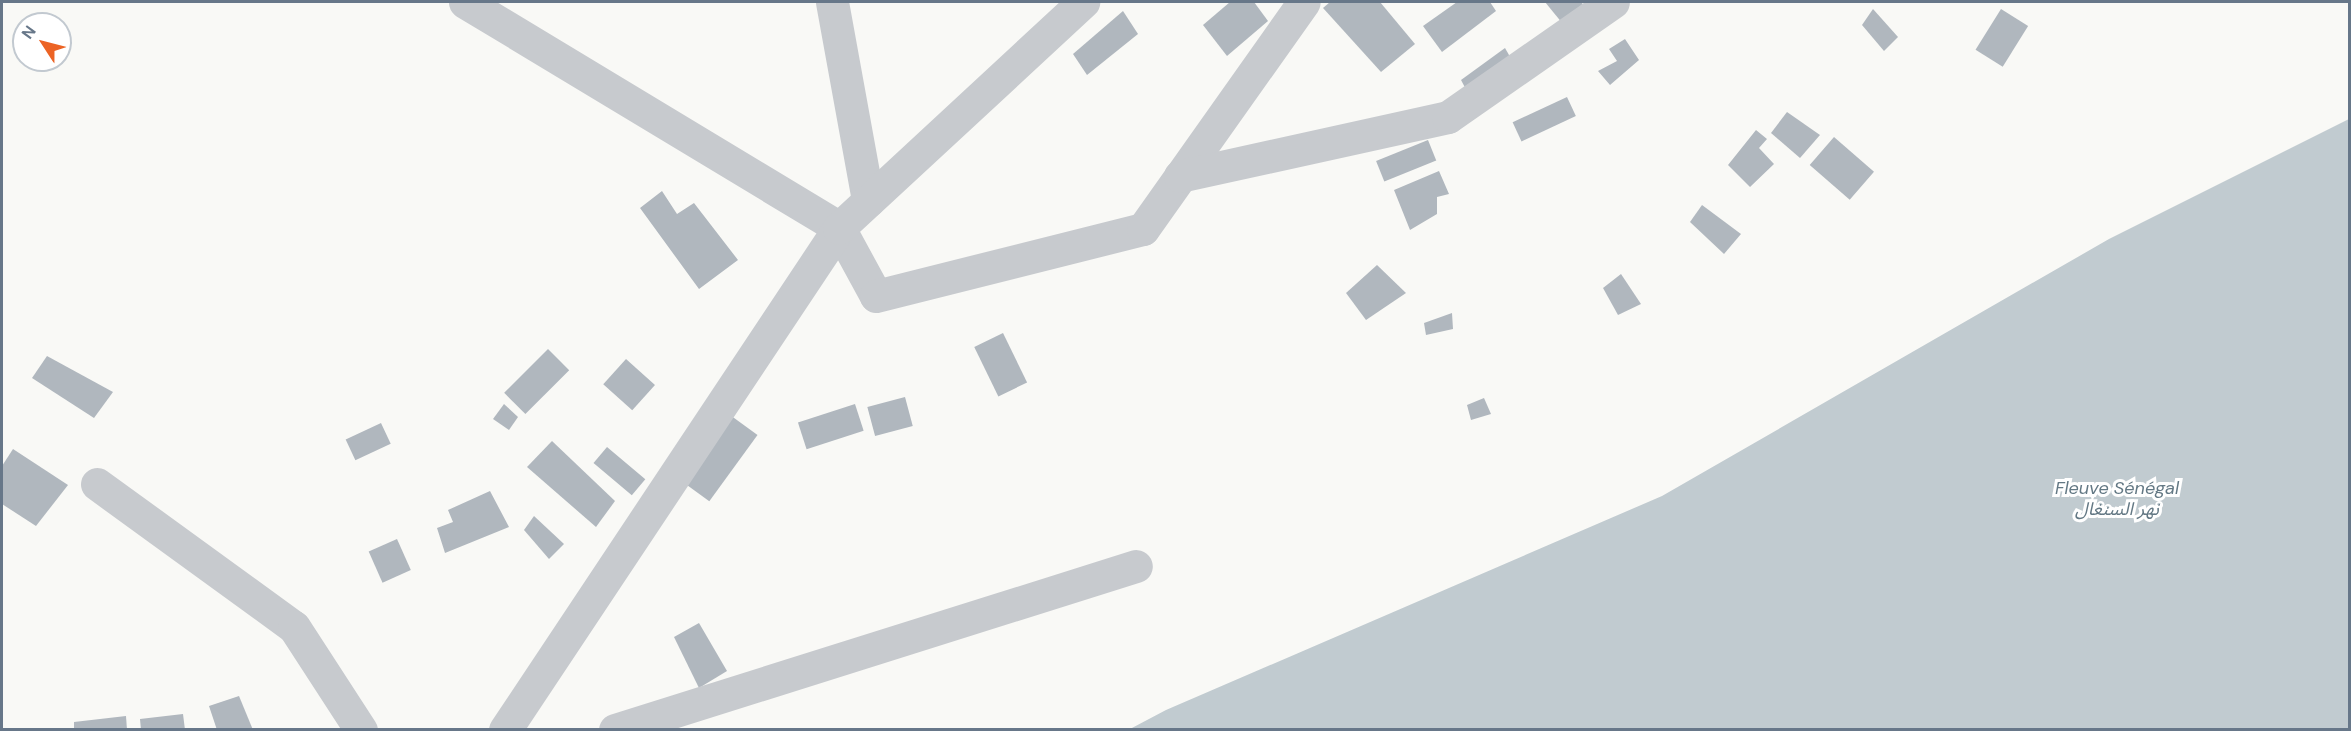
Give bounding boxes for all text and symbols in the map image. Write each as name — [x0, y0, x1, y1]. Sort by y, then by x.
north arrow — [12, 12, 72, 72]
text: N — [17, 21, 41, 43]
water label: Fleuve Sénégal نهر السنغال — [2055, 478, 2179, 520]

